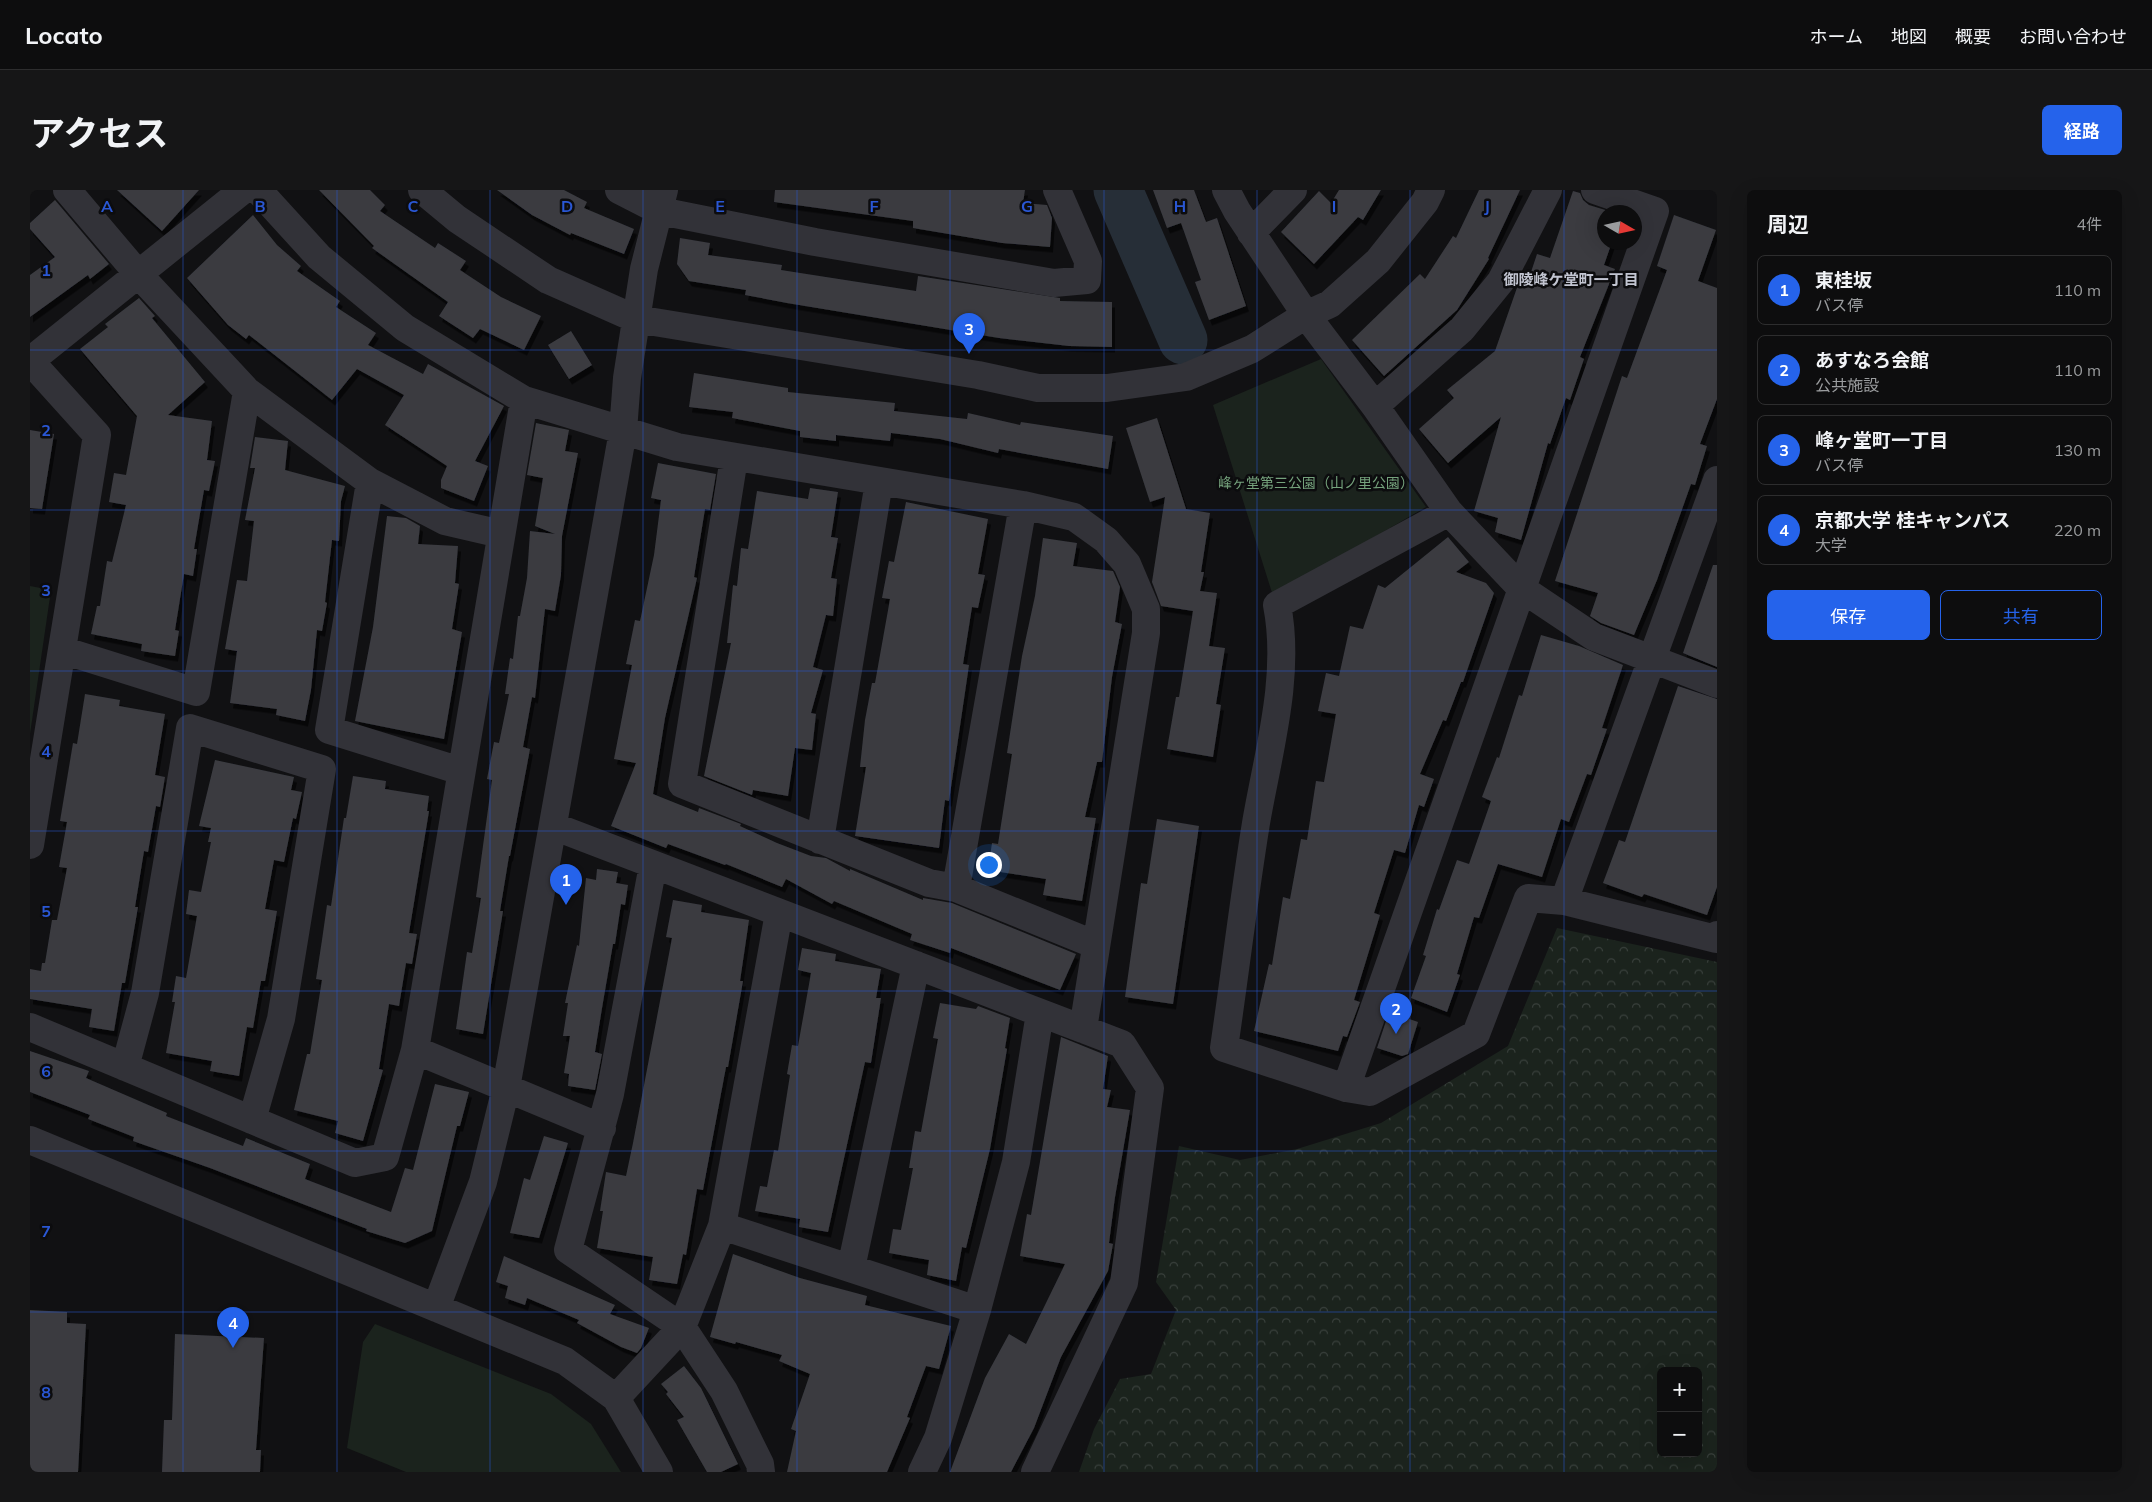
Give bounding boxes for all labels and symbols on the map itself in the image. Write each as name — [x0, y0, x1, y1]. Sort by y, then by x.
text: A — [101, 196, 113, 216]
text: B — [254, 196, 266, 216]
text: C — [408, 196, 419, 216]
text: D — [561, 196, 573, 216]
text: E — [715, 196, 725, 216]
text: F — [869, 196, 879, 216]
text: G — [1021, 196, 1033, 216]
text: H — [1174, 196, 1186, 216]
text: I — [1332, 196, 1336, 216]
text: J — [1484, 196, 1490, 216]
north arrow — [1597, 205, 1642, 250]
text: 1 — [41, 260, 51, 280]
district label: 御陵峰ケ堂町一丁目 — [1503, 270, 1639, 289]
pin: 3 — [953, 313, 985, 354]
text: 2 — [41, 420, 51, 440]
park label: 峰ヶ堂第三公園（山ノ里公園） — [1218, 474, 1414, 492]
text: 3 — [41, 580, 51, 600]
text: 4 — [41, 741, 51, 761]
your location — [976, 852, 1002, 878]
pin: 1 — [550, 864, 582, 905]
text: 5 — [41, 901, 51, 921]
pin: 2 — [1380, 993, 1412, 1034]
text: 6 — [41, 1061, 51, 1081]
text: 7 — [41, 1221, 51, 1241]
pin: 4 — [217, 1307, 249, 1348]
text: 8 — [41, 1382, 51, 1402]

